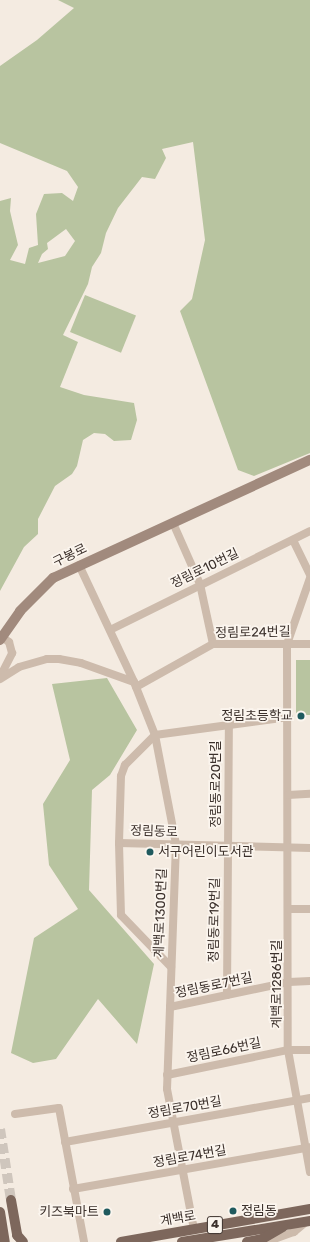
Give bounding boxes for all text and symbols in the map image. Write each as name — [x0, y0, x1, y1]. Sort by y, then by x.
street label: 구봉로 — [50, 541, 90, 571]
street label: 정림로10번길 — [168, 546, 242, 592]
street label: 정림로24번길 — [215, 625, 291, 641]
place label: 정림초등학교 — [221, 708, 293, 724]
marker: 정림초등학교 — [296, 711, 306, 721]
street label: 정림동로20번길 — [208, 740, 224, 828]
street label: 정림동로 — [130, 823, 178, 841]
place label: 서구어린이도서관 — [158, 844, 254, 860]
marker: 서구어린이도서관 — [145, 847, 155, 857]
street label: 계백로1300번길 — [152, 868, 170, 958]
street label: 정림동로19번길 — [206, 877, 224, 963]
street label: 계백로1286번길 — [269, 939, 285, 1029]
street label: 정림동로7번길 — [174, 970, 254, 1002]
street label: 정림로66번길 — [185, 1036, 263, 1066]
street label: 정림로70번길 — [147, 1094, 223, 1122]
street label: 정림로74번길 — [152, 1143, 228, 1171]
place label: 정림동 — [241, 1203, 277, 1219]
place label: 키즈북마트 — [39, 1204, 99, 1220]
marker: 정림동 — [228, 1206, 238, 1216]
marker: 키즈북마트 — [102, 1207, 112, 1217]
street label: 계백로 — [159, 1208, 197, 1230]
road number: 4 — [206, 1215, 224, 1235]

